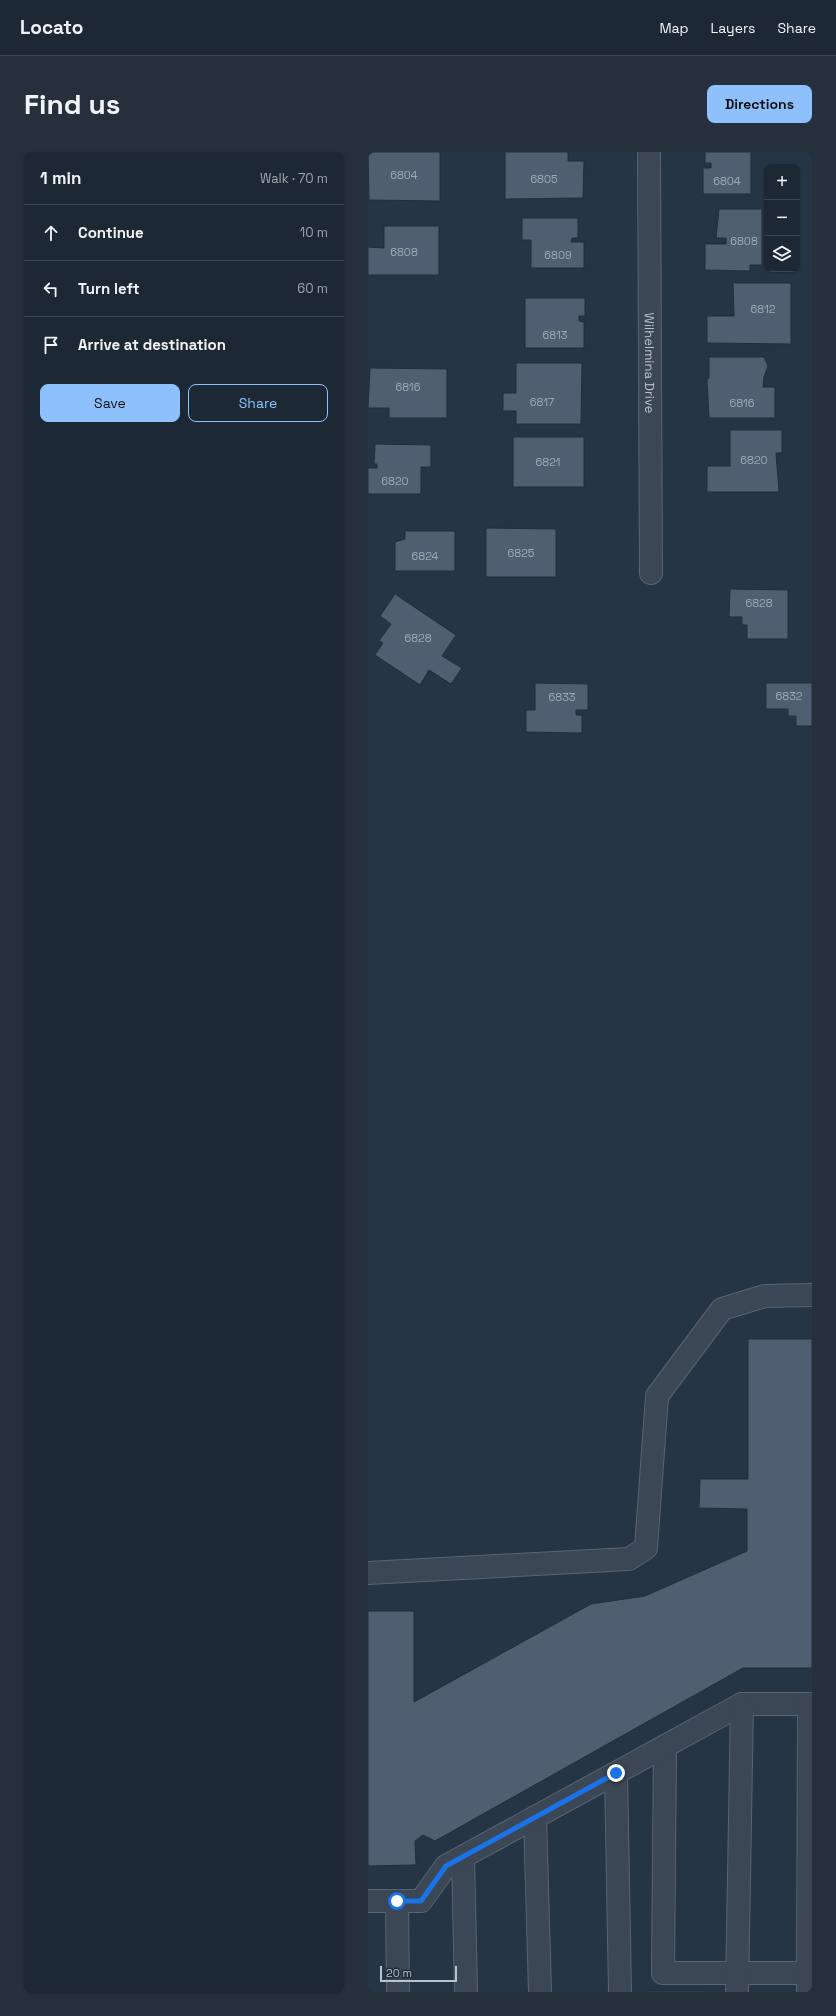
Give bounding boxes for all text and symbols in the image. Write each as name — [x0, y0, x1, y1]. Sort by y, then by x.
text: Locato — [20, 15, 83, 40]
text: Map — [659, 19, 689, 37]
text: Layers — [711, 19, 755, 37]
text: Share — [777, 19, 816, 37]
button: Directions — [707, 85, 812, 123]
text: Find us — [24, 86, 121, 122]
map controls — [764, 164, 800, 272]
button: + — [764, 164, 800, 200]
text: 1 min — [40, 167, 82, 189]
house number: 6804 — [390, 168, 418, 182]
text: Walk · 70 m — [260, 170, 328, 187]
house number: 6805 — [530, 172, 558, 186]
house number: 6804 — [713, 174, 741, 188]
button: − — [764, 200, 800, 236]
icon: ahead — [40, 222, 62, 244]
text: Continue — [78, 223, 144, 242]
text: 10 m — [300, 224, 328, 241]
house number: 6808 — [730, 234, 758, 248]
button: layers — [764, 236, 800, 272]
house number: 6808 — [390, 245, 418, 259]
house number: 6809 — [544, 248, 572, 262]
icon: left — [40, 278, 62, 300]
text: Turn left — [78, 279, 140, 298]
text: 60 m — [297, 280, 328, 297]
house number: 6812 — [751, 302, 776, 316]
street label: Wilhelmina Drive — [641, 312, 659, 414]
house number: 6813 — [543, 328, 568, 342]
icon: arrive — [40, 334, 62, 356]
text: Arrive at destination — [78, 335, 226, 354]
house number: 6816 — [396, 380, 421, 394]
button: Save — [40, 384, 180, 422]
button: Share — [188, 384, 328, 422]
house number: 6817 — [530, 395, 554, 409]
house number: 6816 — [730, 396, 755, 410]
house number: 6820 — [740, 453, 768, 467]
house number: 6821 — [536, 455, 560, 469]
house number: 6820 — [381, 474, 409, 488]
house number: 6825 — [508, 546, 535, 560]
house number: 6824 — [412, 549, 439, 563]
house number: 6828 — [745, 596, 773, 610]
house number: 6828 — [404, 631, 432, 645]
house number: 6832 — [776, 689, 803, 703]
house number: 6833 — [549, 690, 576, 704]
route end — [607, 1764, 625, 1782]
route start — [388, 1892, 406, 1910]
scale bar — [380, 1964, 457, 1983]
text: 20 m — [386, 1966, 412, 1980]

